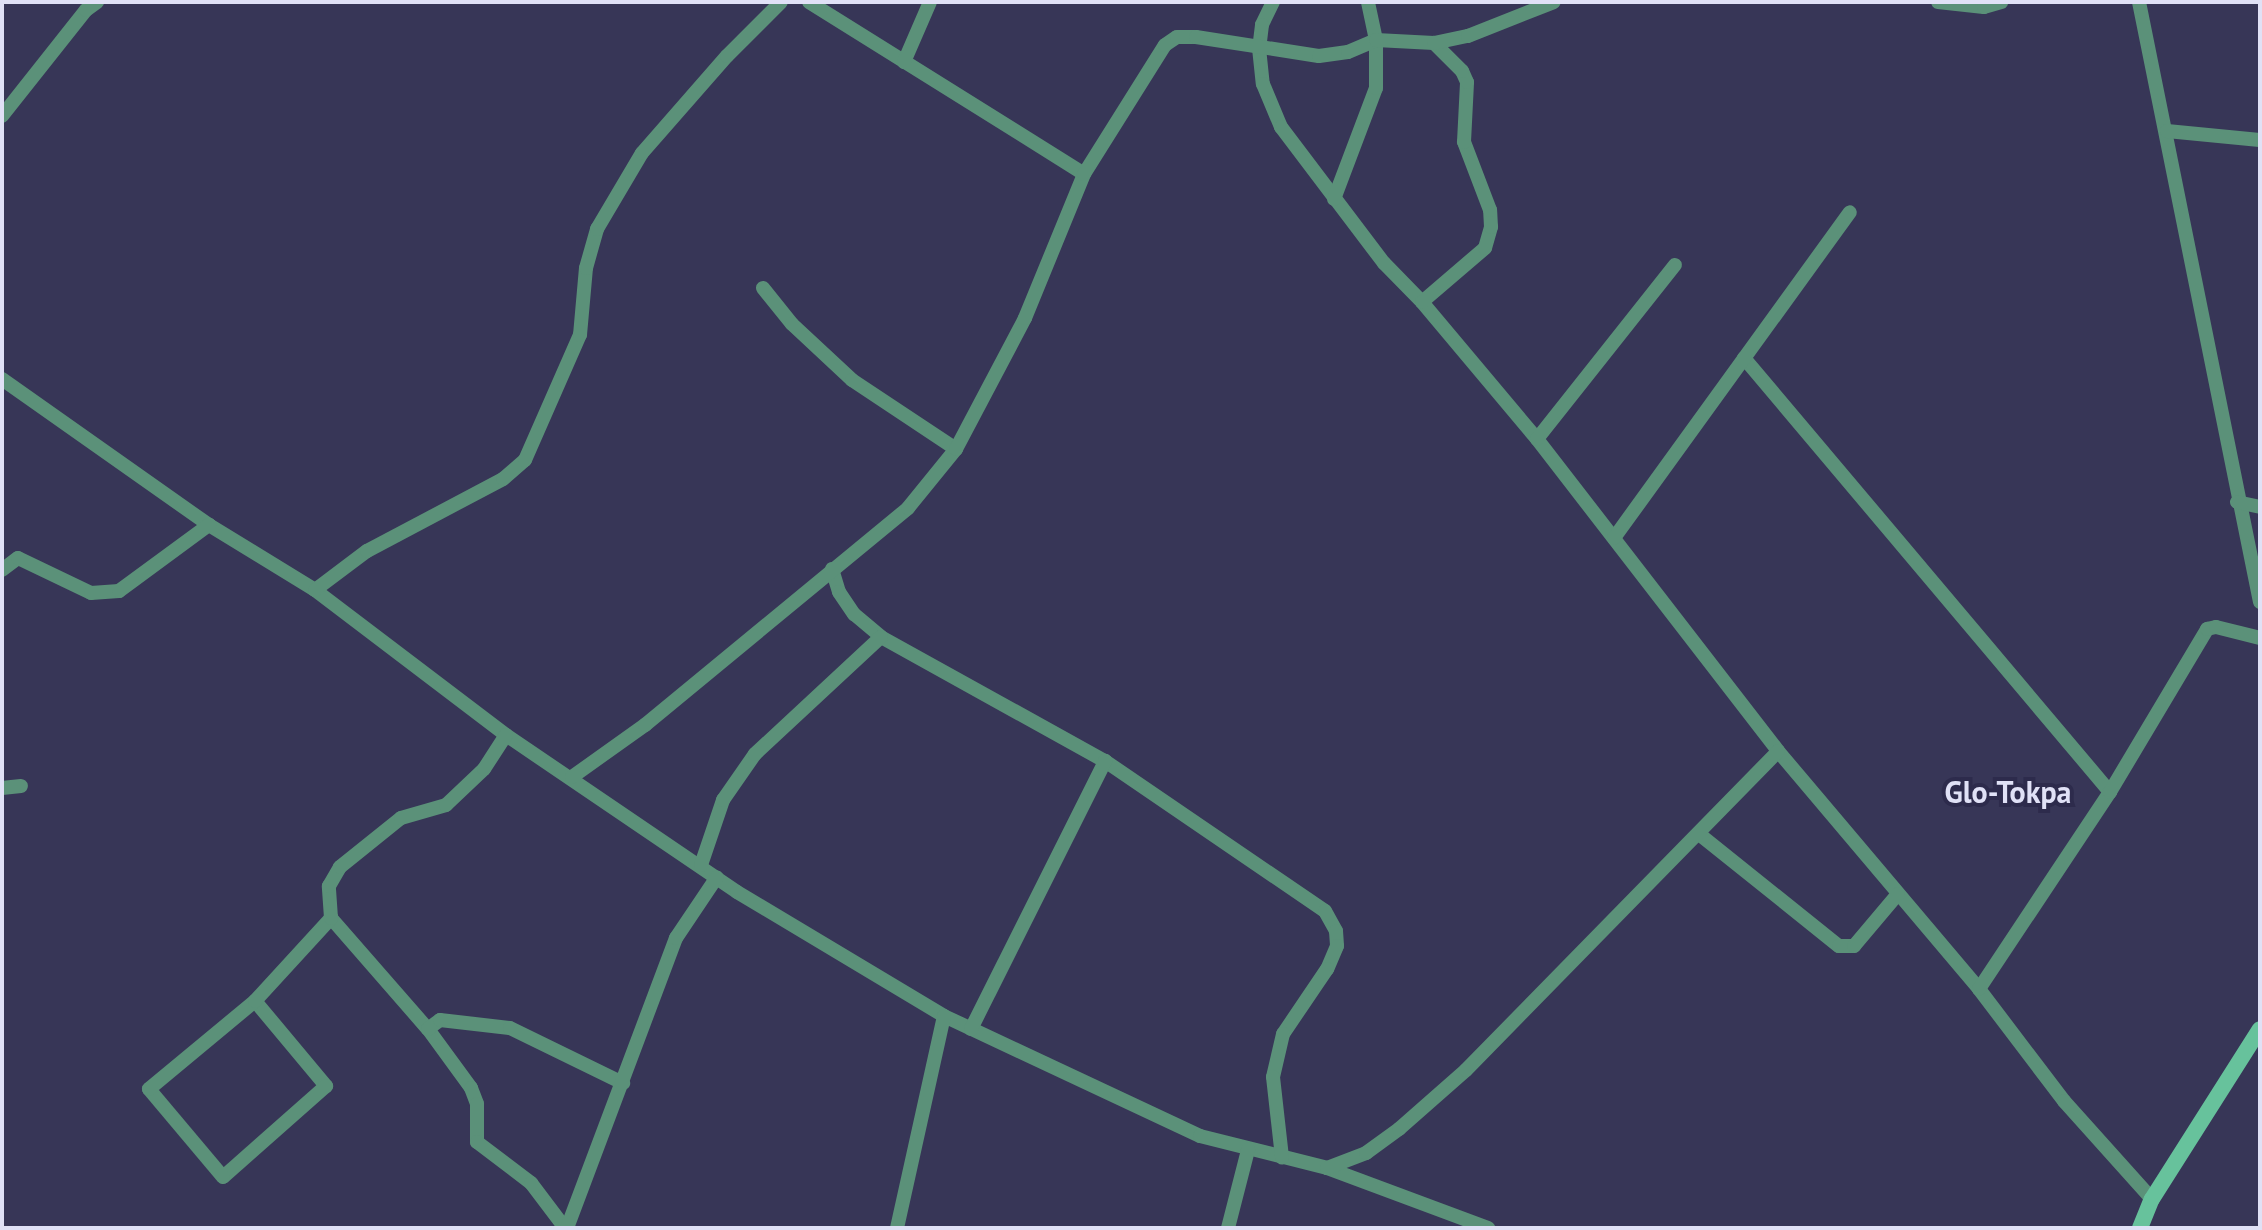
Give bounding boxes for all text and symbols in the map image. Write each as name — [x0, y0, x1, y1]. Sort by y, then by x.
district label: Glo-Tokpa — [1944, 774, 2072, 810]

